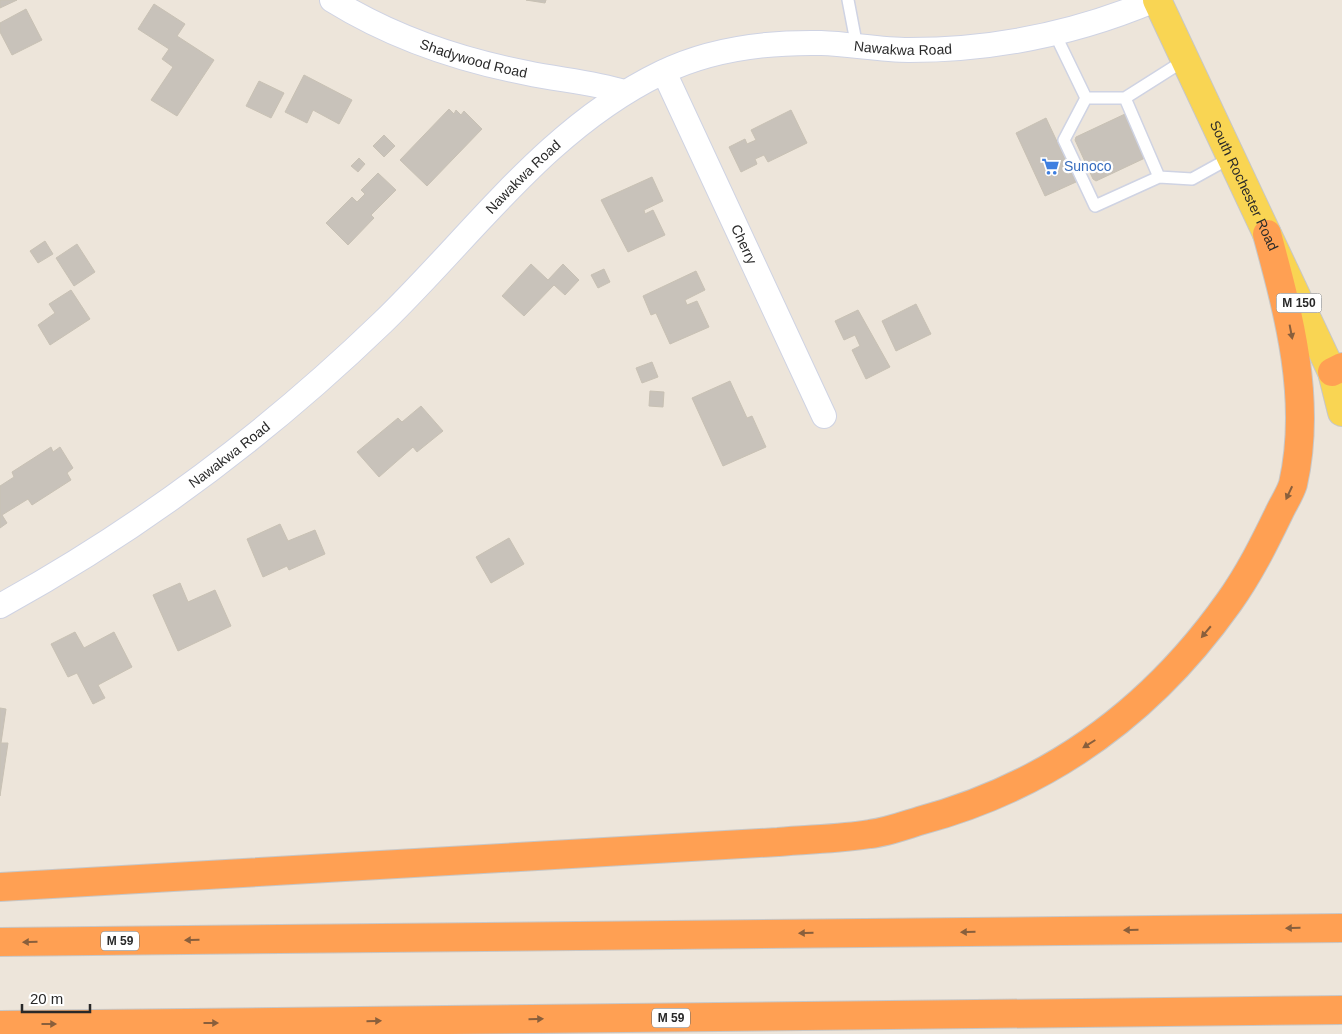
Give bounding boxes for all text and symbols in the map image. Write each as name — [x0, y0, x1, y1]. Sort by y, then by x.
street label: Shadywood Road — [418, 36, 529, 81]
street label: Nawakwa Road — [853, 38, 952, 58]
street label: South Rochester Road — [1207, 118, 1282, 253]
street label: Nawakwa Road — [482, 137, 564, 217]
supermarket icon: Sunoco — [1040, 156, 1060, 176]
place label: Sunoco — [1064, 158, 1112, 174]
street label: Cherry — [728, 222, 760, 267]
road number: M 150 — [1276, 294, 1322, 312]
one-way arrow — [1287, 325, 1295, 341]
street label: Nawakwa Road — [186, 418, 273, 491]
one-way arrow — [1285, 486, 1293, 500]
one-way arrow — [1201, 625, 1212, 638]
one-way arrow — [1083, 739, 1096, 749]
one-way arrow — [1285, 924, 1301, 932]
one-way arrow — [1123, 926, 1139, 934]
one-way arrow — [960, 928, 976, 936]
one-way arrow — [798, 929, 814, 937]
road number: M 59 — [101, 931, 139, 950]
one-way arrow — [184, 936, 200, 944]
one-way arrow — [21, 938, 37, 946]
scale bar — [22, 982, 90, 1014]
text: 20 m — [30, 990, 63, 1007]
road number: M 59 — [652, 1008, 690, 1028]
one-way arrow — [528, 1015, 544, 1023]
one-way arrow — [366, 1017, 382, 1025]
one-way arrow — [203, 1019, 219, 1027]
one-way arrow — [41, 1020, 57, 1028]

